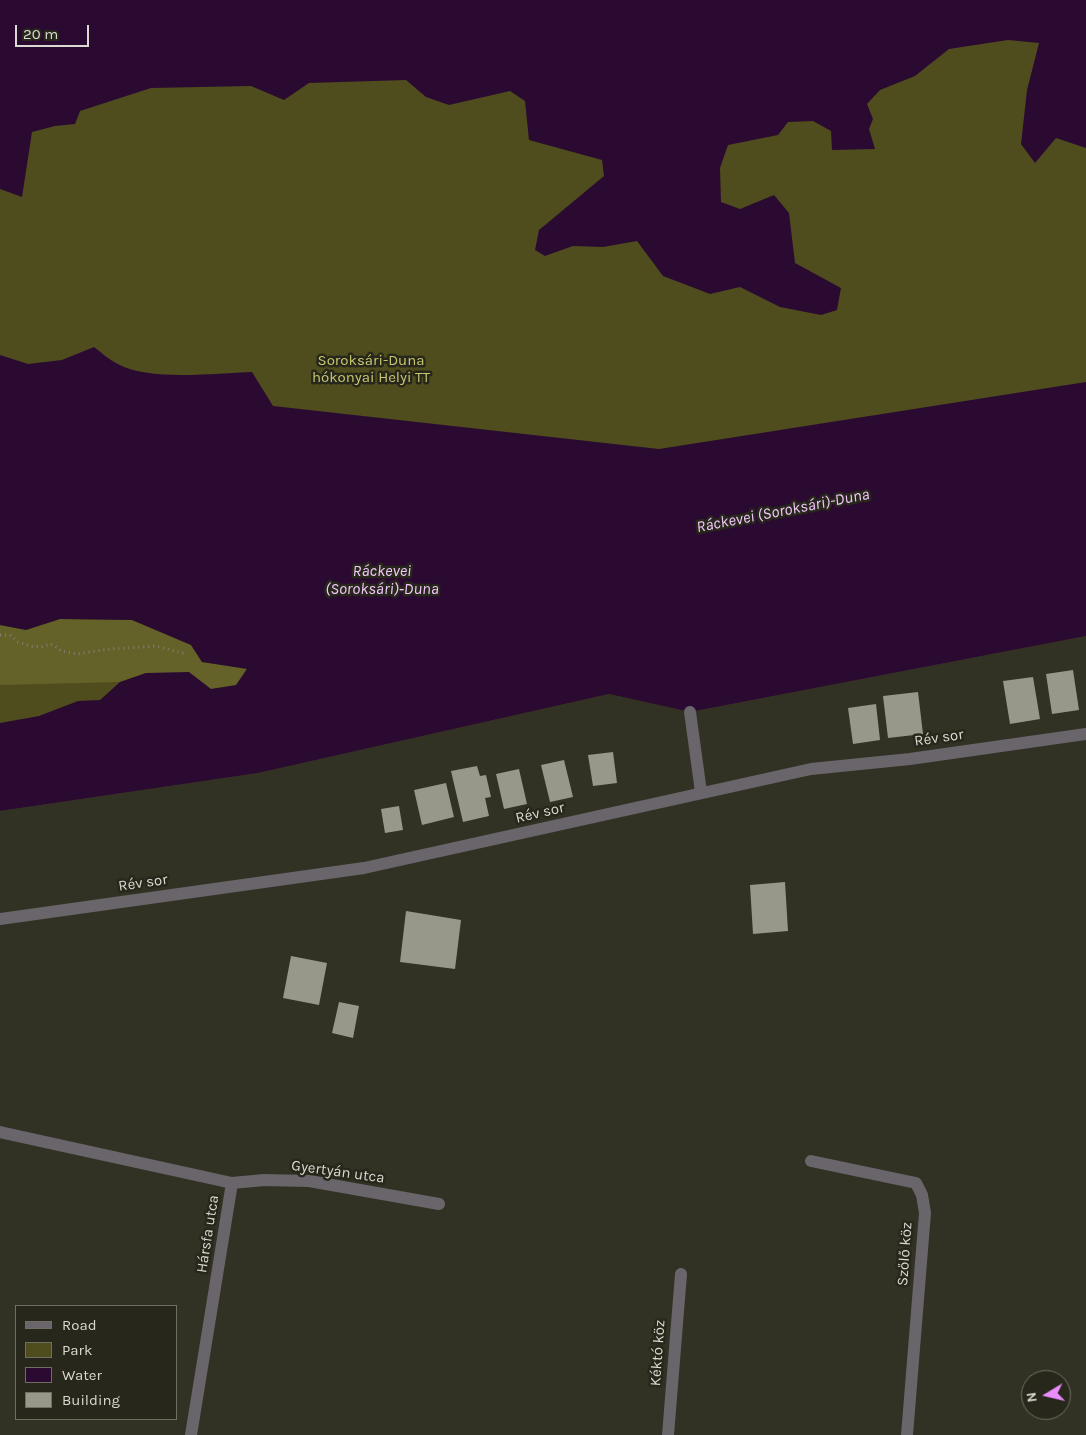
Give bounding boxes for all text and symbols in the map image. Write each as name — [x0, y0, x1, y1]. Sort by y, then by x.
scale bar — [18, 15, 91, 47]
text: 20 m — [23, 25, 58, 43]
park label: Soroksári-Duna hókonyai Helyi TT — [312, 352, 430, 387]
water label: Ráckevei (Soroksári)-Duna — [695, 485, 871, 537]
water label: Ráckevei (Soroksári)-Duna — [325, 561, 439, 599]
street label: Rév sor — [913, 726, 965, 750]
street label: Rév sor — [514, 799, 566, 827]
street label: Rév sor — [117, 871, 169, 895]
street label: Gyertyán utca — [290, 1157, 386, 1187]
street label: Hársfa utca — [193, 1194, 223, 1274]
street label: Szőlő köz — [894, 1221, 916, 1287]
legend — [15, 1305, 178, 1420]
text: Road — [62, 1316, 97, 1334]
street label: Kéktó köz — [647, 1319, 669, 1387]
text: Park — [62, 1341, 92, 1359]
text: Water — [62, 1366, 102, 1384]
north arrow — [1021, 1370, 1071, 1420]
text: Building — [62, 1391, 120, 1409]
text: N — [1022, 1391, 1041, 1404]

